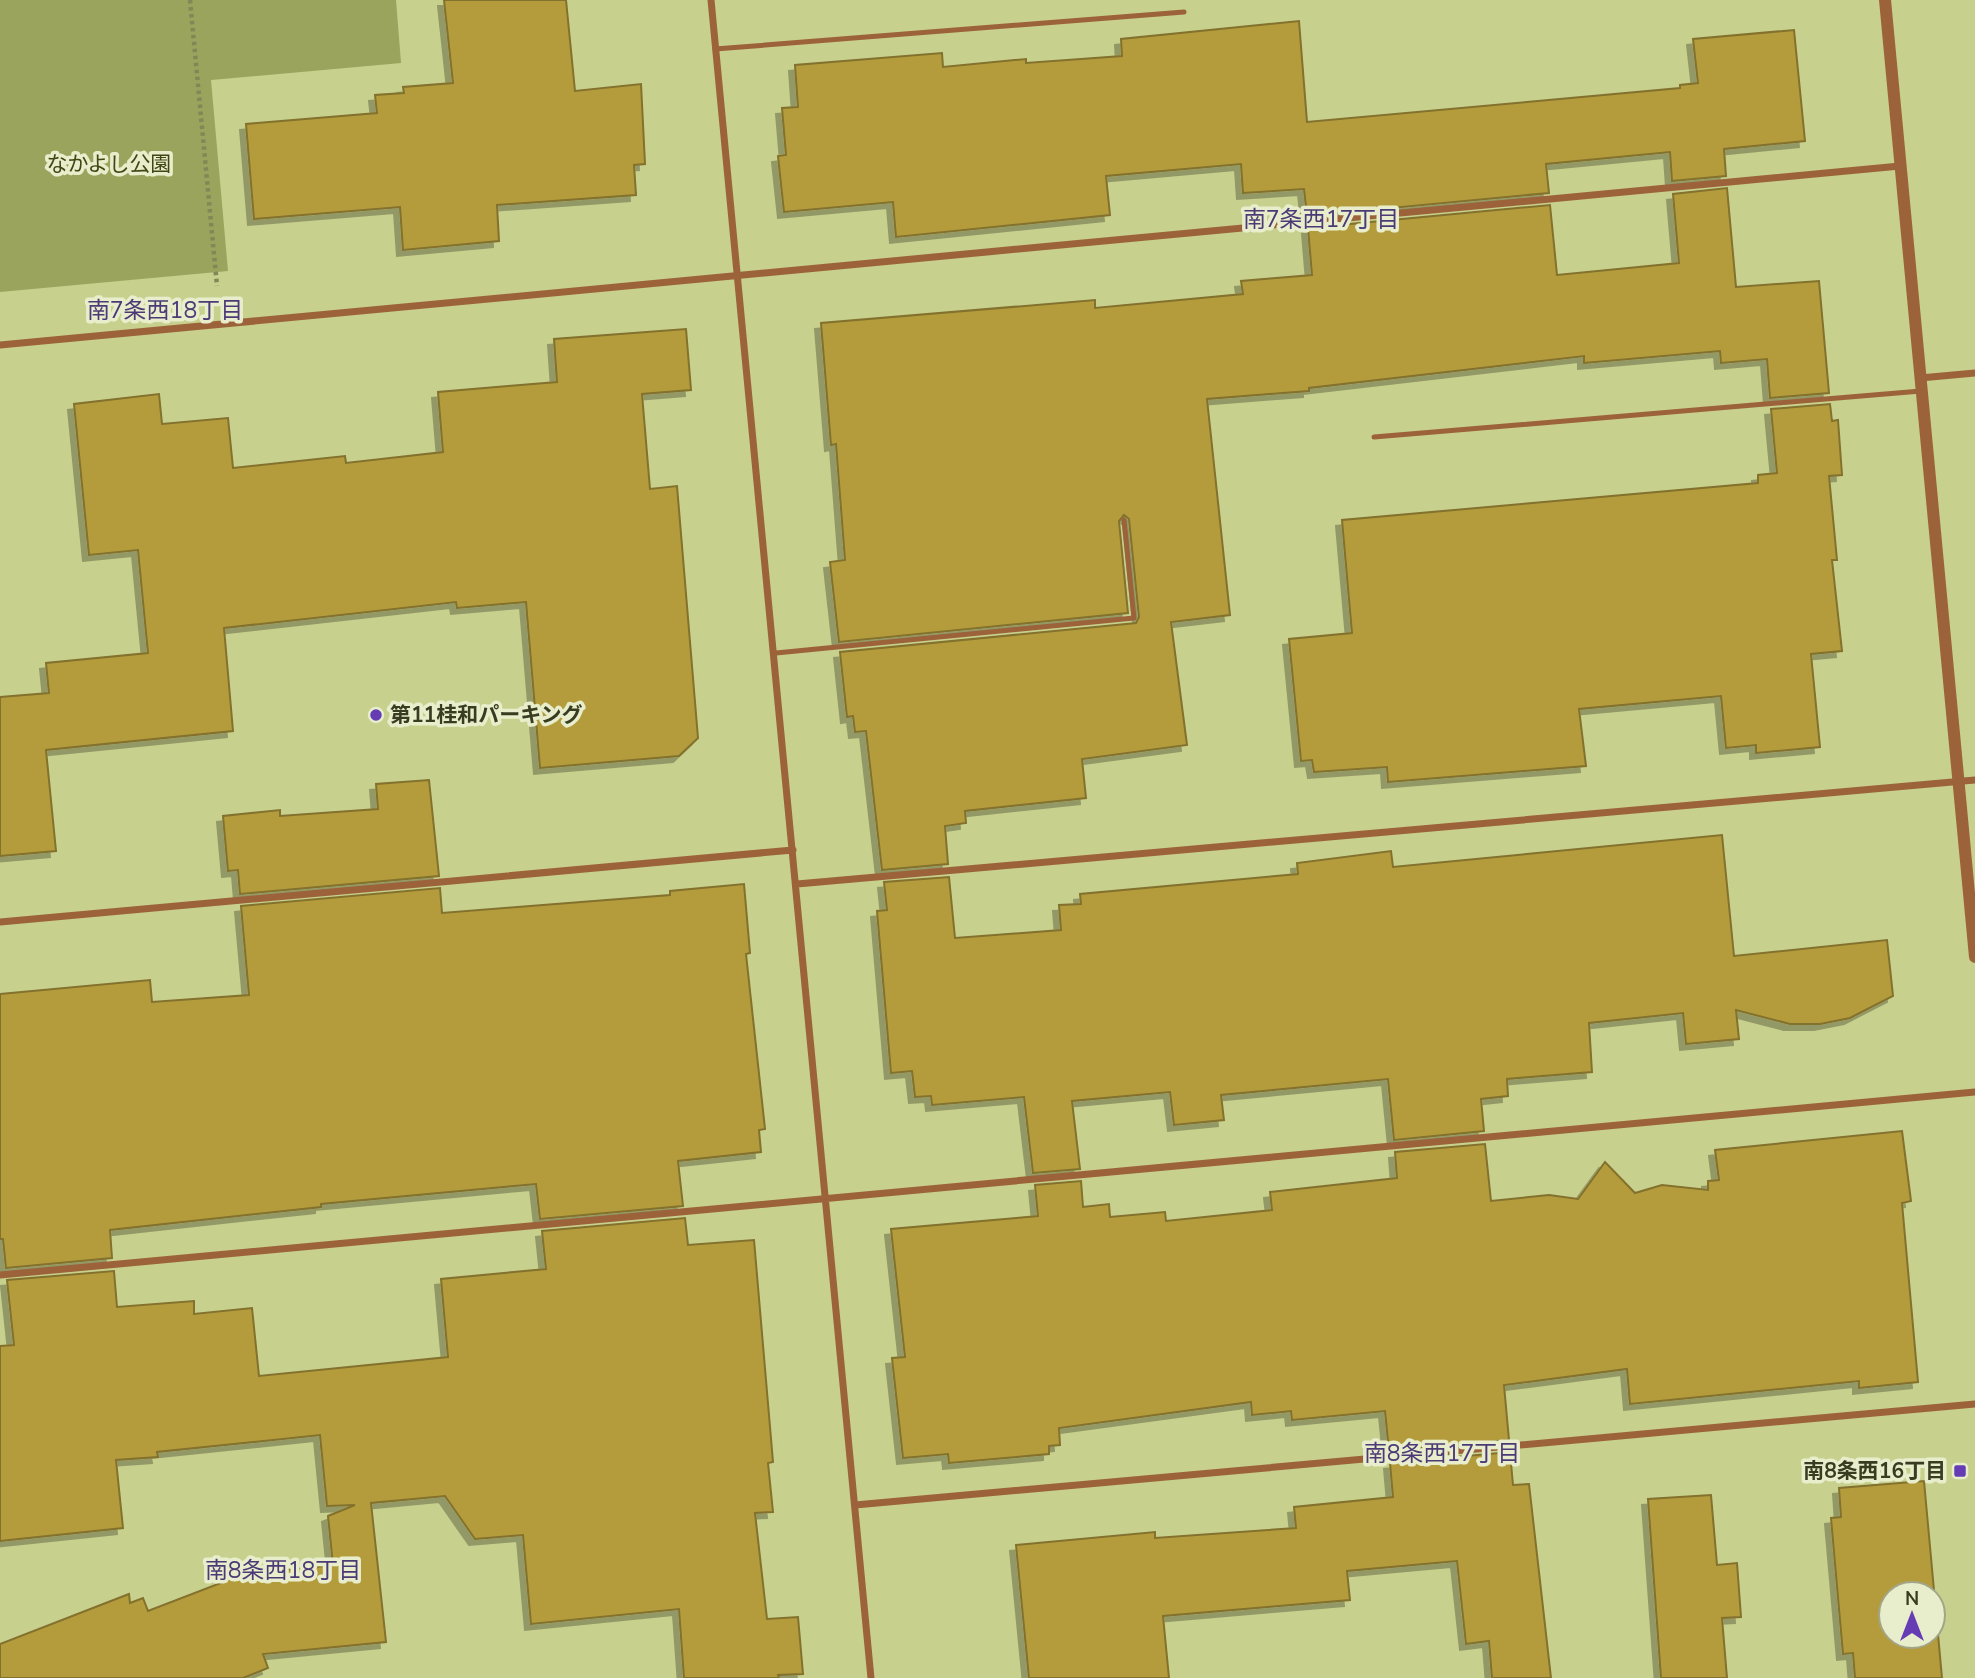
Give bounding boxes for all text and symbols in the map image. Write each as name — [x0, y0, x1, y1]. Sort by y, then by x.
park label: なかよし公園 — [47, 150, 171, 178]
district label: 南7条西17丁目 — [1243, 204, 1399, 235]
district label: 南7条西18丁目 — [87, 295, 243, 326]
place label: 第11桂和パーキング — [390, 701, 583, 729]
marker: 第11桂和パーキング — [368, 707, 384, 723]
district label: 南8条西17丁目 — [1364, 1438, 1520, 1469]
place label: 南8条西16丁目 — [1803, 1457, 1946, 1485]
marker: 南8条西16丁目 — [1952, 1463, 1968, 1479]
district label: 南8条西18丁目 — [205, 1555, 361, 1586]
north arrow — [1877, 1580, 1947, 1650]
text: N — [1905, 1586, 1919, 1612]

